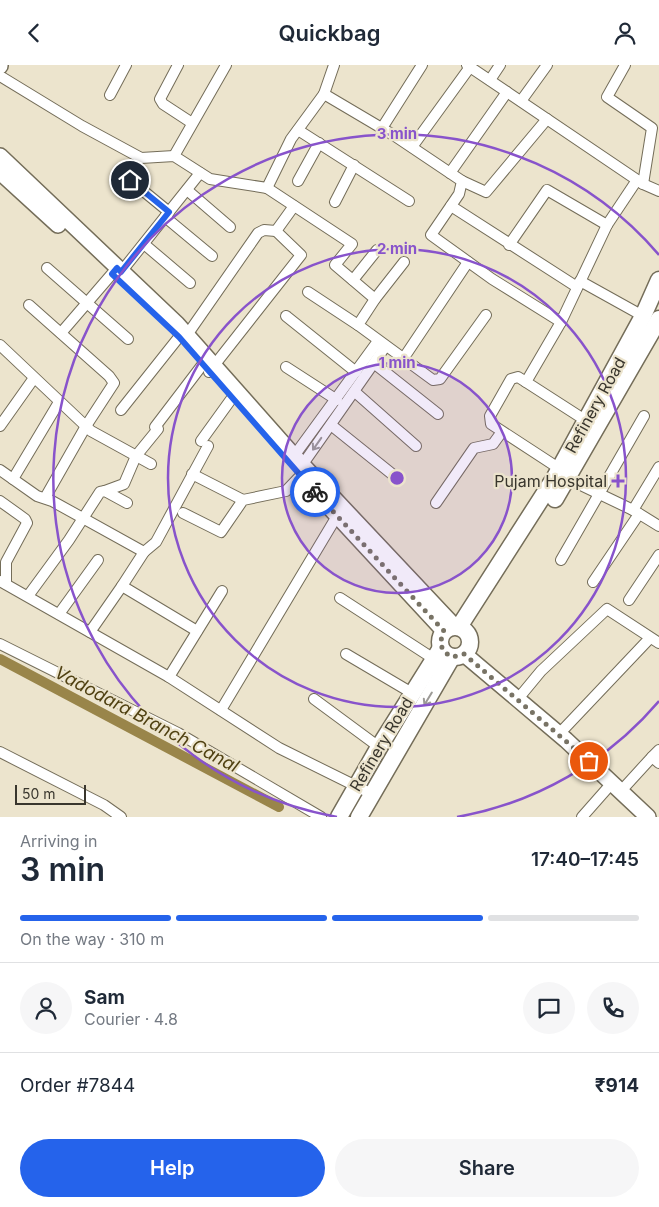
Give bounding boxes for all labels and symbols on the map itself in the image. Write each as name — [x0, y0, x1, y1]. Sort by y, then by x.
text: 3 min — [377, 124, 417, 143]
pin — [109, 159, 151, 201]
text: 2 min — [377, 239, 417, 258]
text: 1 min — [378, 353, 416, 372]
street label: Refinery Road — [560, 354, 630, 456]
one-way arrow — [312, 437, 322, 451]
courier — [290, 467, 340, 517]
centre of rings — [388, 469, 406, 487]
place label: Pujam Hospital — [494, 471, 607, 491]
marker: Pujam Hospital — [611, 474, 625, 488]
water label: Vadodara Branch Canal — [51, 662, 243, 777]
one-way arrow — [422, 691, 432, 705]
street label: Refinery Road — [345, 693, 417, 795]
pin — [568, 740, 610, 782]
scale bar — [15, 782, 86, 805]

